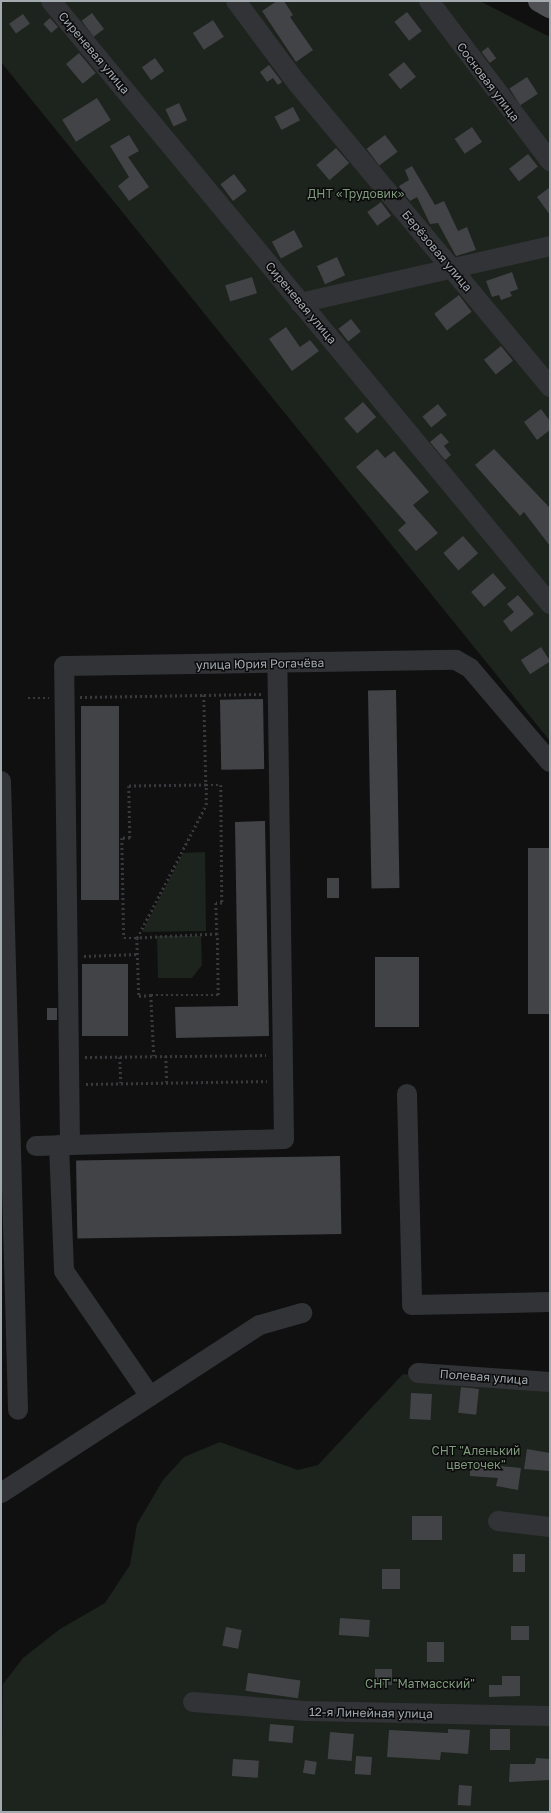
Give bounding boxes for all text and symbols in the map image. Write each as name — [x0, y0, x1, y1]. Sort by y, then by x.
street label: Сиреневая улица — [55, 9, 133, 97]
street label: Сосновая улица — [454, 40, 522, 124]
park label: ДНТ «Трудовик» — [308, 187, 404, 201]
street label: Берёзовая улица — [399, 208, 475, 294]
street label: Сиреневая улица — [262, 259, 340, 347]
street label: улица Юрия Рогачёва — [196, 656, 324, 672]
street label: Полевая улица — [439, 1367, 529, 1387]
park label: СНТ "Аленький цветочек" — [432, 1444, 520, 1472]
park label: СНТ "Матмасский" — [365, 1677, 475, 1691]
street label: 12-я Линейная улица — [309, 1705, 433, 1721]

